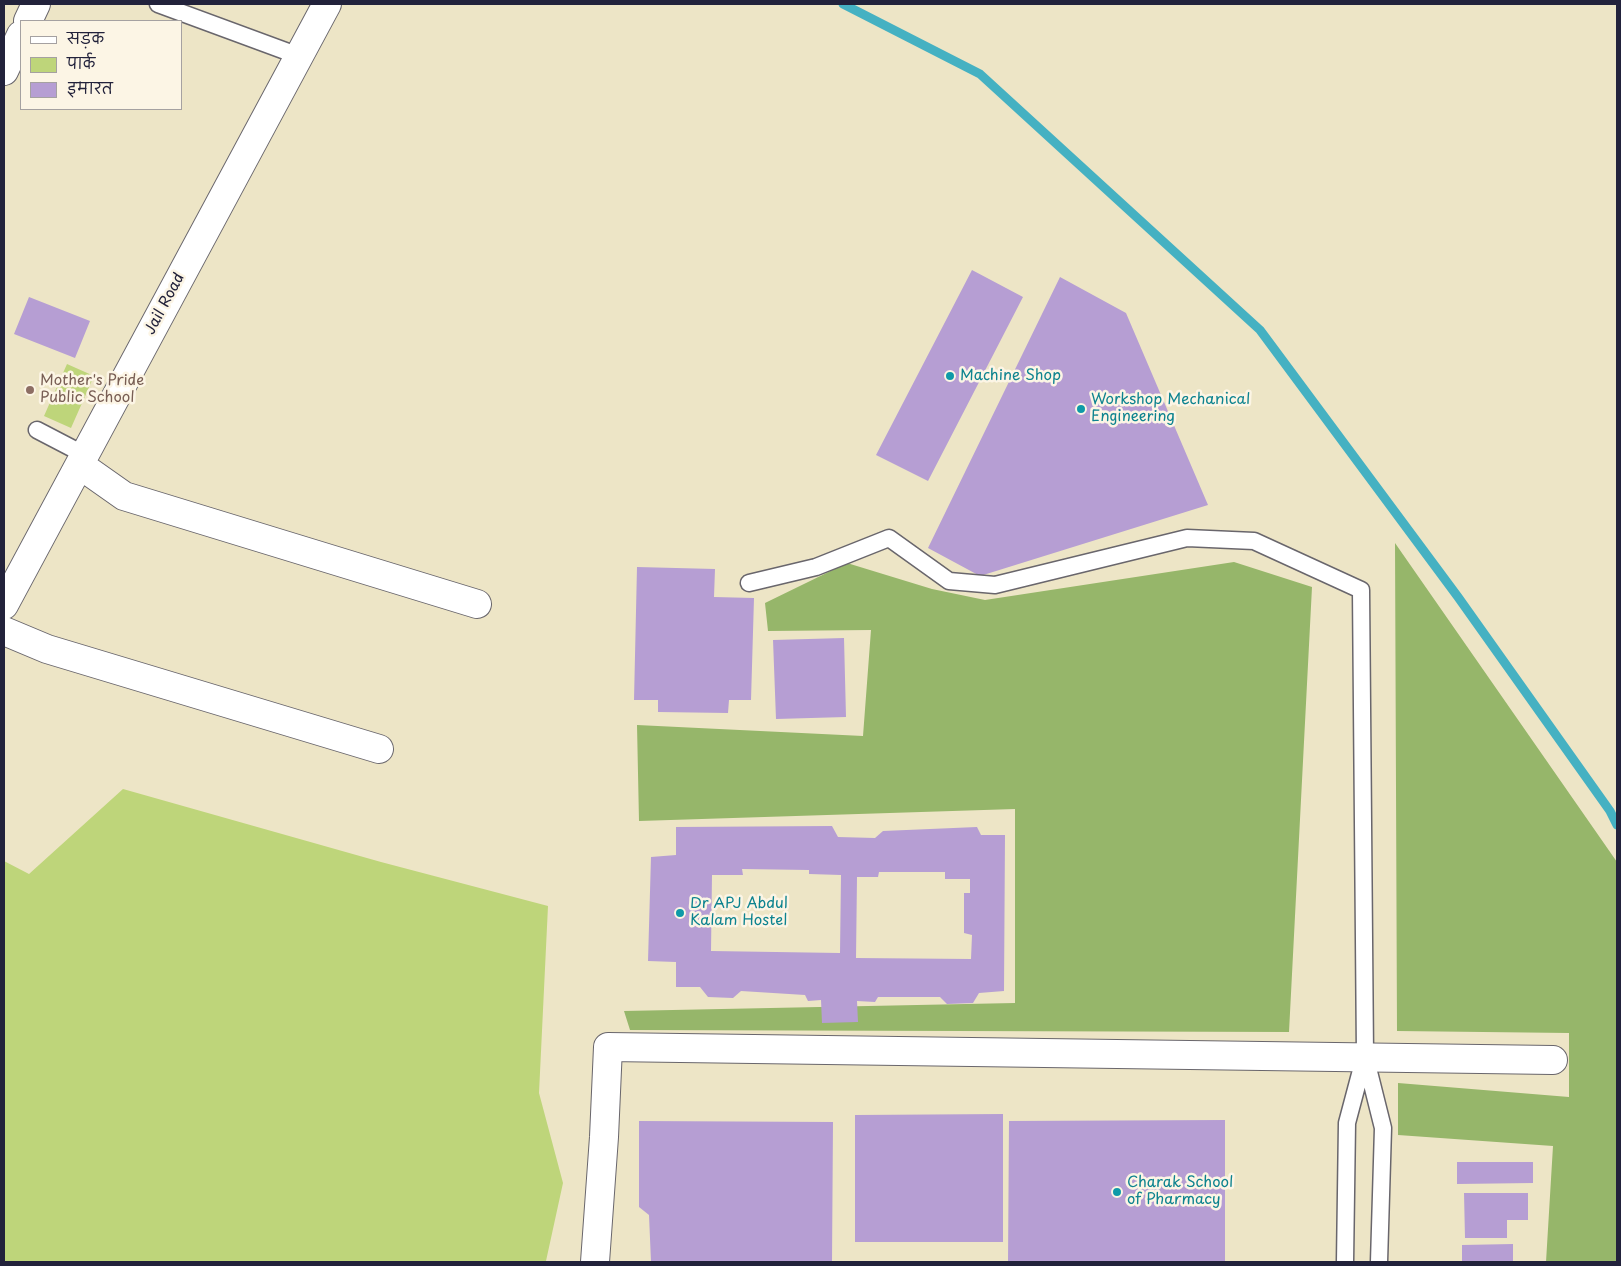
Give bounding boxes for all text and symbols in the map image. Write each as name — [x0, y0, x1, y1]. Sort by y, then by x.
legend — [20, 20, 182, 110]
text: सड़क — [67, 26, 104, 49]
text: पार्क — [67, 51, 95, 74]
text: इमारत — [67, 76, 113, 99]
street label: Jail Road — [141, 270, 189, 338]
place label: Machine Shop — [960, 367, 1061, 385]
marker: Machine Shop — [944, 370, 956, 382]
place label: Mother's Pride Public School — [40, 372, 144, 407]
marker: Mother's Pride Public School — [24, 384, 36, 396]
place label: Workshop Mechanical Engineering — [1091, 391, 1250, 426]
marker: Workshop Mechanical Engineering — [1075, 403, 1087, 415]
place label: Dr APJ Abdul Kalam Hostel — [690, 895, 788, 930]
marker: Dr APJ Abdul Kalam Hostel — [674, 907, 686, 919]
place label: Charak School of Pharmacy — [1127, 1174, 1233, 1209]
marker: Charak School of Pharmacy — [1111, 1186, 1123, 1198]

